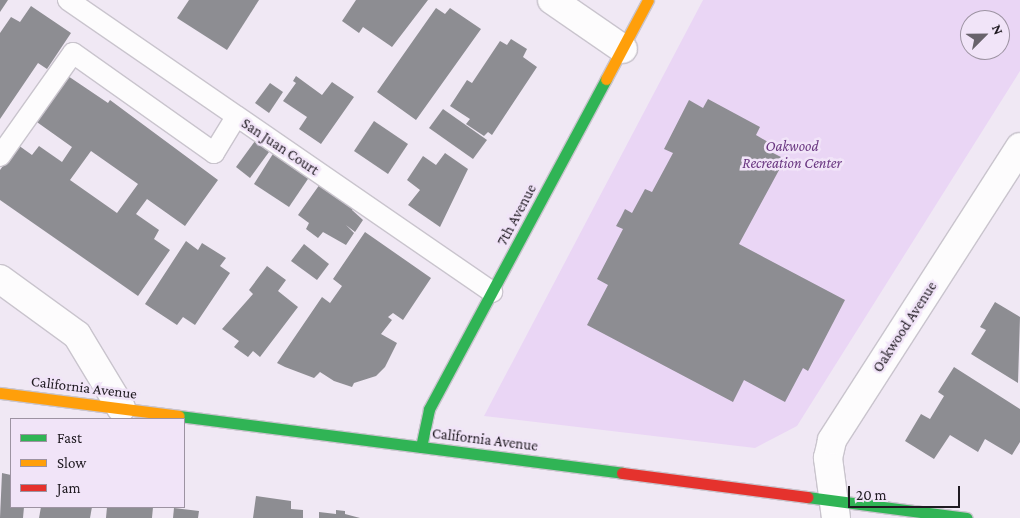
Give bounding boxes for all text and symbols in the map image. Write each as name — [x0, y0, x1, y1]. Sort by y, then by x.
north arrow — [960, 10, 1010, 60]
text: N — [989, 22, 1007, 37]
street label: San Juan Court — [238, 114, 322, 180]
park label: Oakwood Recreation Center — [742, 137, 842, 172]
street label: 7th Avenue — [493, 181, 541, 249]
street label: Oakwood Avenue — [869, 278, 941, 376]
street label: California Avenue — [30, 373, 138, 403]
legend — [10, 418, 185, 508]
street label: California Avenue — [431, 425, 539, 455]
text: Fast — [57, 430, 82, 446]
text: Slow — [57, 455, 86, 471]
scale bar — [850, 476, 962, 508]
text: Jam — [57, 480, 80, 496]
text: 20 m — [856, 487, 887, 503]

